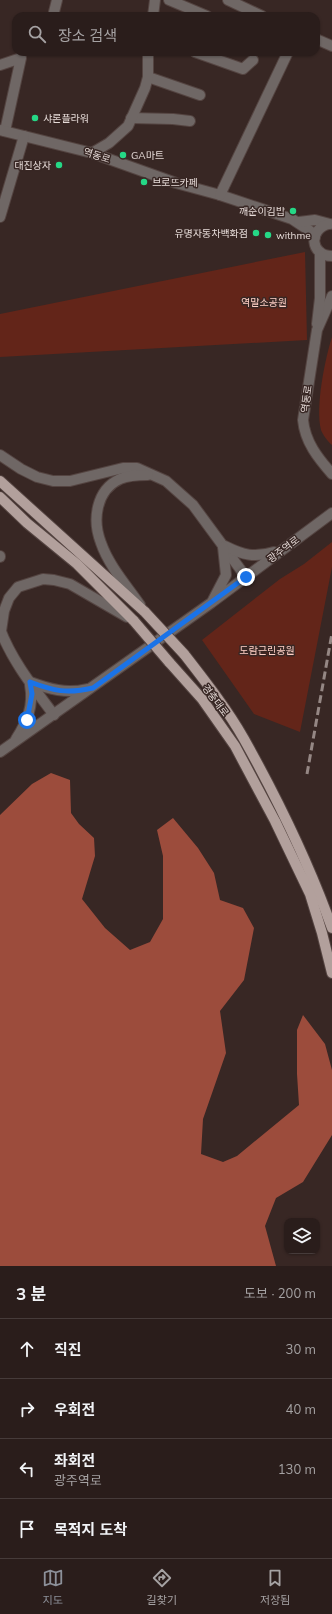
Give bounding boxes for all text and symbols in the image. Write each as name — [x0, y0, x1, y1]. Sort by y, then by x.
search box — [12, 12, 320, 56]
icon: search — [26, 23, 48, 45]
text: 장소 검색 — [58, 26, 117, 45]
place label: 샤론플라워 — [43, 112, 89, 125]
marker: 샤론플라워 — [30, 113, 40, 123]
street label: 역동로 — [82, 145, 112, 166]
place label: GA마트 — [131, 149, 164, 162]
marker: GA마트 — [118, 150, 128, 160]
place label: 대진상자 — [14, 159, 52, 172]
marker: 대진상자 — [54, 160, 64, 170]
place label: 브로뜨카페 — [152, 176, 198, 189]
marker: 브로뜨카페 — [139, 177, 149, 187]
place label: 깨순이김밥 — [239, 205, 286, 218]
marker: 깨순이김밥 — [288, 206, 298, 216]
place label: 유명자동차백화점 — [174, 227, 248, 240]
marker: 유명자동차백화점 — [251, 228, 261, 238]
place label: withme — [276, 229, 311, 242]
marker: withme — [263, 230, 273, 240]
park label: 역말소공원 — [241, 296, 287, 309]
street label: 역동로 — [298, 384, 315, 414]
street label: 광주역로 — [265, 533, 302, 566]
route end — [237, 568, 255, 586]
park label: 도람근린공원 — [239, 644, 295, 657]
street label: 경충대로 — [199, 682, 232, 719]
route start — [18, 711, 36, 729]
map controls — [284, 1218, 320, 1254]
button: layers — [284, 1218, 320, 1254]
text: 3 분 — [16, 1283, 47, 1304]
text: 도보 · 200 m — [244, 1285, 316, 1301]
icon: ahead — [16, 1338, 38, 1360]
text: 직진 — [54, 1340, 82, 1359]
text: 30 m — [286, 1341, 316, 1357]
icon: right — [16, 1398, 38, 1420]
text: 우회전 — [54, 1400, 95, 1419]
text: 40 m — [286, 1401, 316, 1417]
text: 좌회전 — [54, 1451, 95, 1470]
icon: left — [16, 1458, 38, 1480]
text: 130 m — [278, 1461, 316, 1477]
text: 광주역로 — [54, 1472, 102, 1488]
icon: arrive — [16, 1518, 38, 1540]
text: 목적지 도착 — [54, 1520, 127, 1539]
tab: 지도 — [42, 1567, 64, 1607]
tab: 길찾기 — [147, 1567, 177, 1607]
tab: 저장됨 — [260, 1567, 290, 1607]

